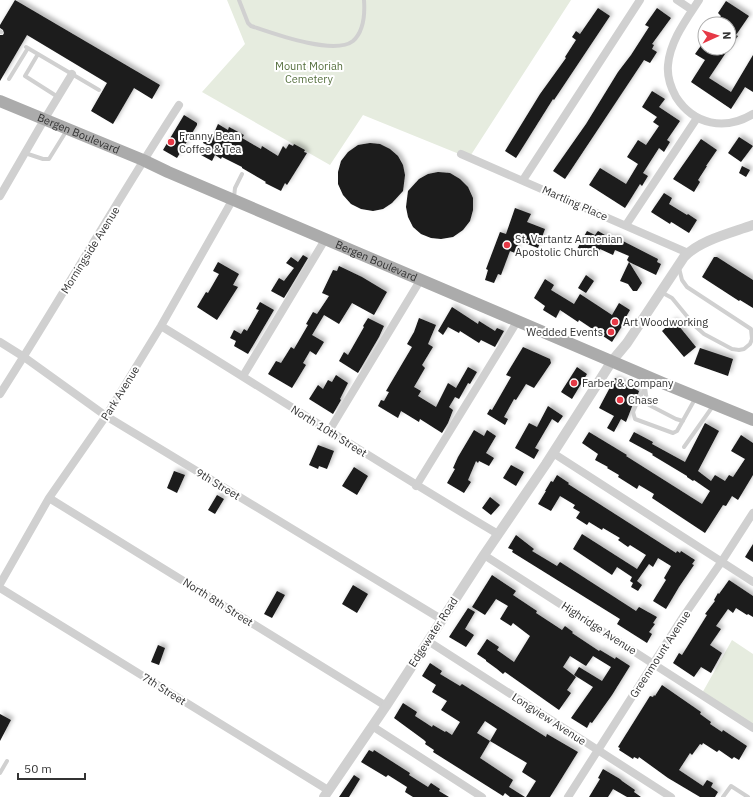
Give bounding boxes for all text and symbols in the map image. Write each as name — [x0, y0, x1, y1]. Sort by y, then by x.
north arrow — [697, 16, 737, 56]
text: N — [720, 31, 734, 40]
park label: Mount Moriah Cemetery — [275, 59, 343, 86]
street label: Bergen Boulevard — [35, 110, 122, 157]
place label: Franny Bean Coffee & Tea — [179, 129, 242, 156]
marker: Franny Bean Coffee & Tea — [166, 137, 176, 147]
street label: Martling Place — [540, 182, 610, 224]
street label: Morningside Avenue — [58, 204, 122, 296]
place label: St. Vartantz Armenian Apostolic Church — [515, 232, 623, 259]
street label: Bergen Boulevard — [333, 237, 420, 285]
marker: St. Vartantz Armenian Apostolic Church — [502, 240, 512, 250]
place label: Art Woodworking — [623, 315, 708, 329]
marker: Art Woodworking — [610, 317, 620, 327]
place label: Wedded Events — [526, 325, 603, 339]
marker: Wedded Events — [606, 327, 616, 337]
street label: Park Avenue — [98, 363, 142, 423]
place label: Farber & Company — [582, 376, 674, 390]
marker: Farber & Company — [569, 378, 579, 388]
place label: Chase — [628, 393, 658, 407]
marker: Chase — [615, 395, 625, 405]
street label: North 10th Street — [288, 402, 370, 460]
street label: 9th Street — [193, 465, 243, 503]
street label: North 8th Street — [180, 575, 256, 629]
street label: Edgewater Road — [405, 594, 461, 670]
street label: Highridge Avenue — [559, 598, 639, 658]
street label: Greenmount Avenue — [627, 608, 693, 700]
street label: 7th Street — [139, 670, 189, 708]
street label: Longview Avenue — [509, 690, 589, 748]
scale bar — [18, 755, 85, 781]
text: 50 m — [24, 761, 52, 776]

